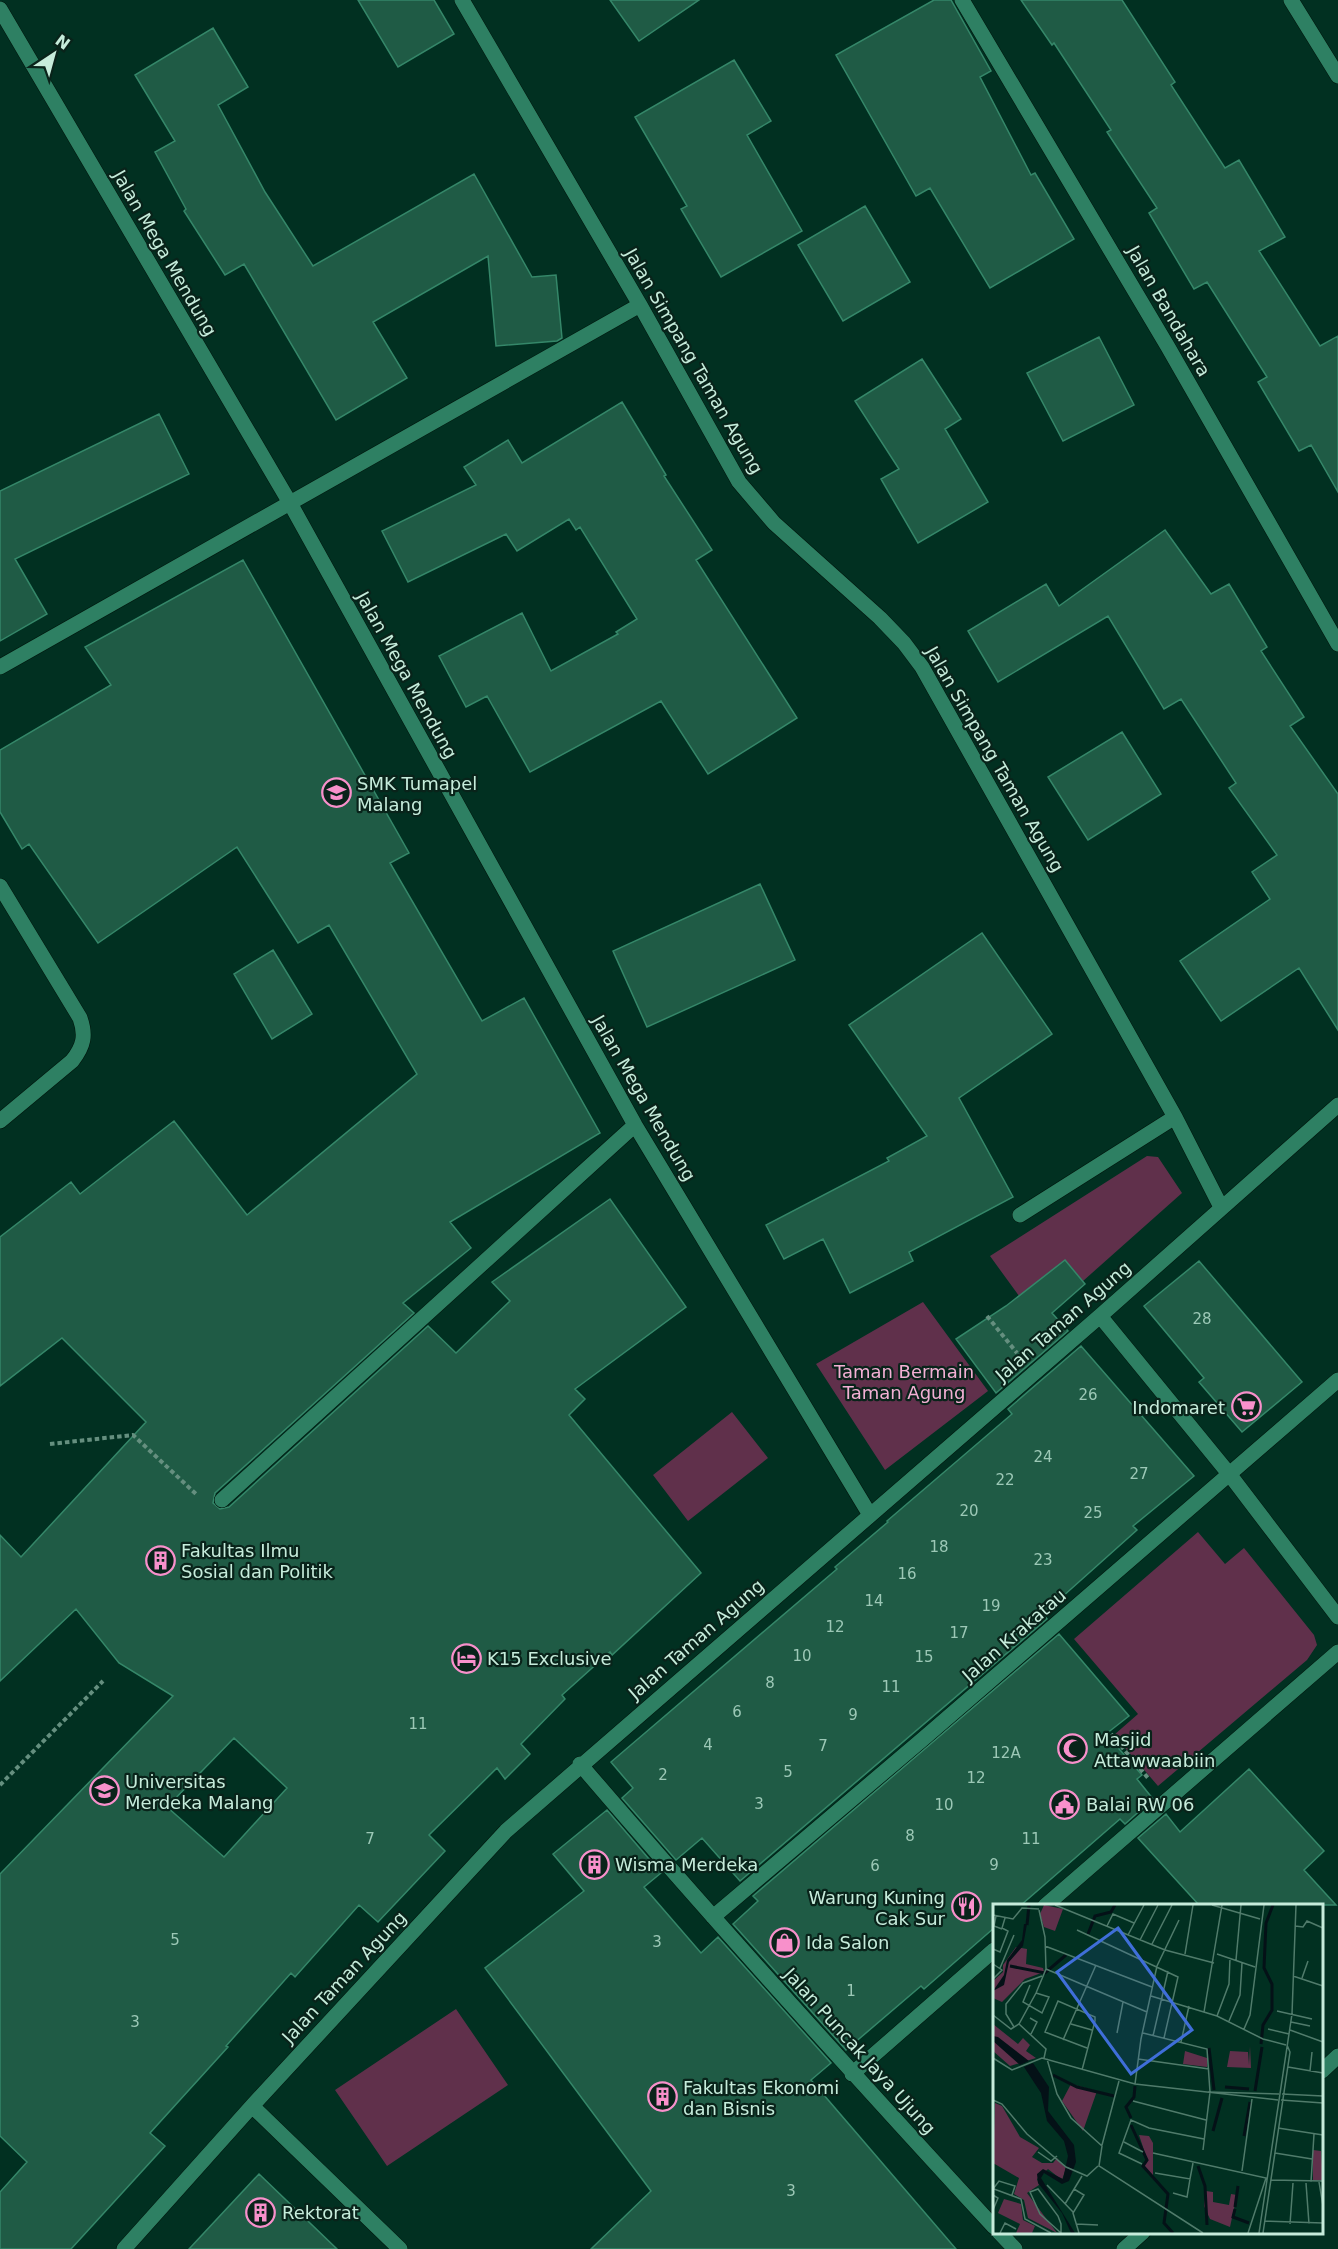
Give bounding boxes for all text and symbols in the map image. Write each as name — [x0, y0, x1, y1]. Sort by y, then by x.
north arrow — [24, 24, 84, 84]
text: N — [52, 31, 74, 54]
street label: Jalan Mega Mendung — [108, 165, 221, 340]
street label: Jalan Bandahara — [1123, 241, 1215, 380]
street label: Jalan Simpang Taman Agung — [620, 244, 767, 478]
street label: Jalan Mega Mendung — [352, 587, 462, 762]
street label: Jalan Simpang Taman Agung — [921, 642, 1068, 876]
place label: SMK Tumapel Malang — [357, 773, 477, 815]
school or university icon: SMK Tumapel Malang — [320, 777, 352, 809]
street label: Jalan Mega Mendung — [587, 1010, 700, 1185]
street label: Jalan Taman Agung — [990, 1257, 1135, 1386]
house number: 28 — [1192, 1310, 1212, 1328]
park label: Taman Bermain Taman Agung — [833, 1361, 974, 1403]
house number: 26 — [1078, 1386, 1098, 1404]
supermarket icon: Indomaret — [1230, 1391, 1262, 1423]
place label: Indomaret — [1132, 1397, 1225, 1418]
house number: 24 — [1033, 1448, 1053, 1466]
house number: 27 — [1129, 1465, 1149, 1483]
house number: 22 — [995, 1471, 1015, 1489]
house number: 20 — [959, 1502, 979, 1520]
house number: 25 — [1083, 1504, 1103, 1522]
house number: 18 — [929, 1538, 949, 1556]
place label: Fakultas Ilmu Sosial dan Politik — [181, 1540, 333, 1582]
building icon: Fakultas Ilmu Sosial dan Politik — [144, 1544, 176, 1576]
house number: 23 — [1033, 1551, 1053, 1569]
house number: 16 — [897, 1565, 917, 1583]
street label: Jalan Taman Agung — [623, 1575, 768, 1704]
street label: Jalan Krakatau — [957, 1584, 1070, 1686]
house number: 14 — [864, 1592, 884, 1610]
house number: 19 — [981, 1597, 1001, 1615]
house number: 12 — [825, 1618, 845, 1636]
house number: 17 — [949, 1624, 969, 1642]
hotel icon: K15 Exclusive — [450, 1642, 482, 1674]
house number: 10 — [792, 1647, 812, 1665]
place label: K15 Exclusive — [487, 1648, 612, 1669]
house number: 15 — [914, 1648, 934, 1666]
house number: 8 — [765, 1674, 775, 1692]
house number: 11 — [881, 1678, 901, 1696]
house number: 6 — [732, 1703, 742, 1721]
house number: 9 — [848, 1706, 858, 1724]
house number: 11 — [408, 1715, 428, 1733]
place label: Masjid Attawwaabiin — [1094, 1729, 1215, 1771]
mosque icon: Masjid Attawwaabiin — [1057, 1733, 1089, 1765]
house number: 4 — [703, 1736, 713, 1754]
house number: 7 — [818, 1737, 828, 1755]
house number: 12A — [991, 1744, 1021, 1762]
house number: 5 — [783, 1763, 793, 1781]
house number: 2 — [658, 1766, 668, 1784]
house number: 12 — [966, 1769, 986, 1787]
place label: Universitas Merdeka Malang — [125, 1771, 273, 1813]
school or university icon: Universitas Merdeka Malang — [88, 1775, 120, 1807]
public building icon: Balai RW 06 — [1049, 1788, 1081, 1820]
place label: Balai RW 06 — [1086, 1794, 1194, 1815]
house number: 3 — [754, 1795, 764, 1813]
house number: 10 — [934, 1796, 954, 1814]
house number: 8 — [905, 1827, 915, 1845]
house number: 7 — [365, 1830, 375, 1848]
house number: 11 — [1021, 1830, 1041, 1848]
building icon: Wisma Merdeka — [578, 1848, 610, 1880]
place label: Wisma Merdeka — [615, 1854, 758, 1875]
house number: 9 — [989, 1856, 999, 1874]
house number: 6 — [870, 1857, 880, 1875]
place label: Warung Kuning Cak Sur — [808, 1887, 946, 1929]
restaurant icon: Warung Kuning Cak Sur — [950, 1891, 982, 1923]
inset map — [993, 1904, 1323, 2234]
street label: Jalan Taman Agung — [277, 1907, 410, 2048]
shop icon: Ida Salon — [769, 1926, 801, 1958]
house number: 5 — [170, 1931, 180, 1949]
place label: Ida Salon — [806, 1932, 889, 1953]
house number: 3 — [652, 1933, 662, 1951]
street label: Jalan Puncak Jaya Ujung — [779, 1963, 940, 2138]
house number: 1 — [846, 1982, 856, 2000]
house number: 3 — [130, 2013, 140, 2031]
place label: Fakultas Ekonomi dan Bisnis — [683, 2077, 839, 2119]
building icon: Fakultas Ekonomi dan Bisnis — [646, 2081, 678, 2113]
house number: 3 — [786, 2182, 796, 2200]
building icon: Rektorat — [245, 2196, 277, 2228]
place label: Rektorat — [282, 2202, 359, 2223]

